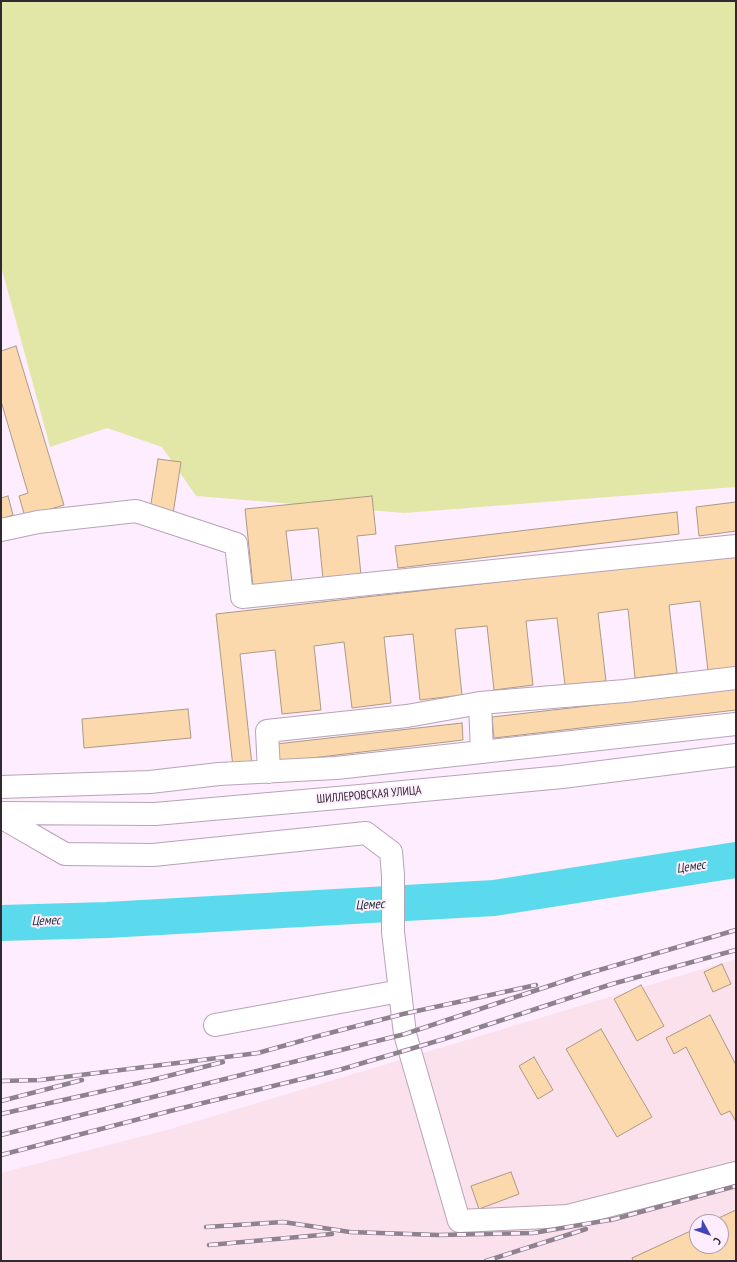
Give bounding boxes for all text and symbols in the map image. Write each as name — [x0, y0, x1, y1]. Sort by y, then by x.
street label: ШИЛЛЕРОВСКАЯ УЛИЦА — [316, 783, 422, 807]
water label: Цемес — [675, 857, 707, 877]
water label: Цемес — [355, 896, 385, 914]
water label: Цемес — [31, 913, 61, 929]
north arrow — [689, 1214, 729, 1254]
text: С — [710, 1235, 724, 1247]

